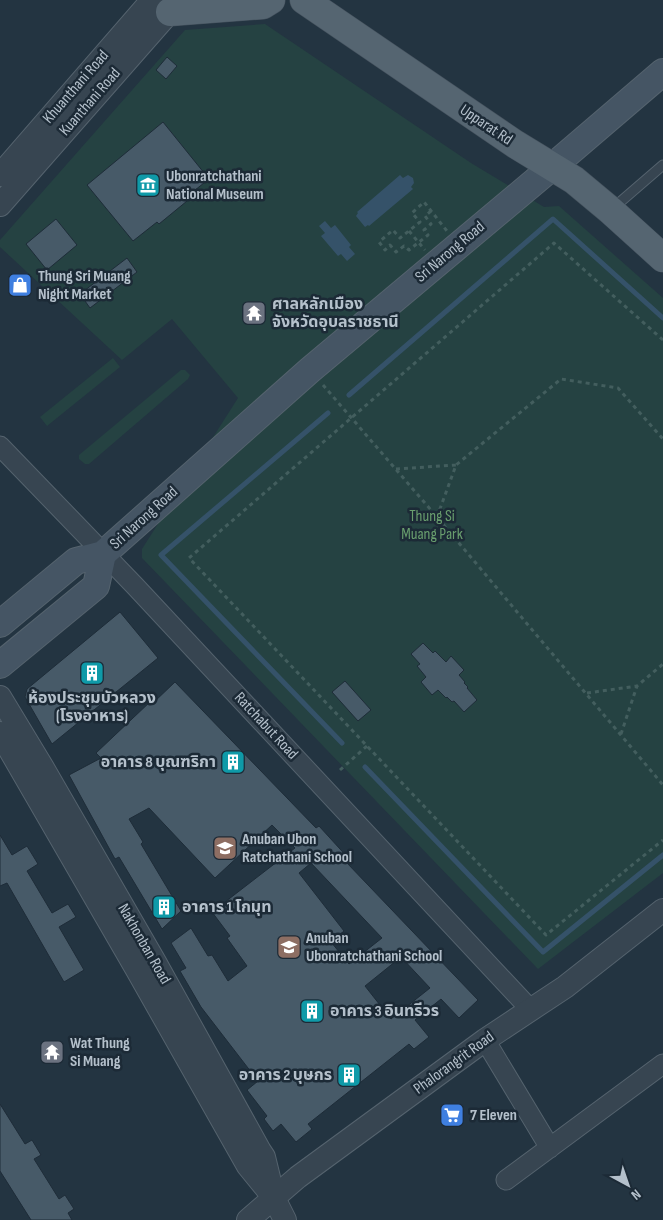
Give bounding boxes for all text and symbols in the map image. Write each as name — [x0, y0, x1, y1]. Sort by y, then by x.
street label: Khuanthani Road — [39, 46, 113, 128]
street label: Kuanthani Road — [55, 64, 125, 140]
street label: Upparat Rd — [456, 101, 516, 149]
place label: Ubonratchathani National Museum — [166, 167, 264, 204]
museum icon: Ubonratchathani National Museum — [135, 172, 161, 198]
street label: Sri Narong Road — [411, 217, 489, 287]
place label: Thung Sri Muang Night Market — [38, 267, 131, 304]
shop icon: Thung Sri Muang Night Market — [7, 272, 33, 298]
place label: ศาลหลักเมือง จังหวัดอุบลราชธานี — [272, 295, 399, 332]
temple icon: ศาลหลักเมือง จังหวัดอุบลราชธานี — [241, 300, 267, 326]
street label: Sri Narong Road — [106, 483, 182, 553]
park label: Thung Si Muang Park — [401, 507, 463, 544]
building icon: ห้องประชุมบัวหลวง (โรงอาหาร) — [79, 660, 105, 686]
street label: Ratchabut Road — [230, 688, 302, 764]
place label: ห้องประชุมบัวหลวง (โรงอาหาร) — [28, 689, 156, 726]
building icon: อาคาร 8 บุณฑริกา — [220, 749, 246, 775]
place label: อาคาร 8 บุณฑริกา — [101, 753, 216, 772]
place label: Anuban Ubon Ratchathani School — [241, 830, 352, 867]
school or university icon: Anuban Ubon Ratchathani School — [212, 835, 238, 861]
building icon: อาคาร 1 โกมุท — [151, 894, 177, 920]
place label: อาคาร 1 โกมุท — [182, 898, 272, 917]
street label: Nakhonban Road — [113, 900, 175, 988]
place label: Anuban Ubonratchathani School — [305, 929, 442, 966]
school or university icon: Anuban Ubonratchathani School — [276, 934, 302, 960]
building icon: อาคาร 3 อินทรีวร — [299, 998, 325, 1024]
place label: อาคาร 3 อินทรีวร — [330, 1002, 439, 1021]
street label: Phalorangrit Road — [410, 1027, 498, 1099]
place label: Wat Thung Si Muang — [70, 1034, 130, 1071]
temple icon: Wat Thung Si Muang — [39, 1039, 65, 1065]
building icon: อาคาร 2 บุษกร — [336, 1062, 362, 1088]
place label: อาคาร 2 บุษกร — [239, 1066, 332, 1085]
supermarket icon: 7 Eleven — [439, 1102, 465, 1128]
place label: 7 Eleven — [470, 1106, 517, 1125]
north arrow — [603, 1160, 653, 1210]
text: N — [628, 1186, 644, 1203]

